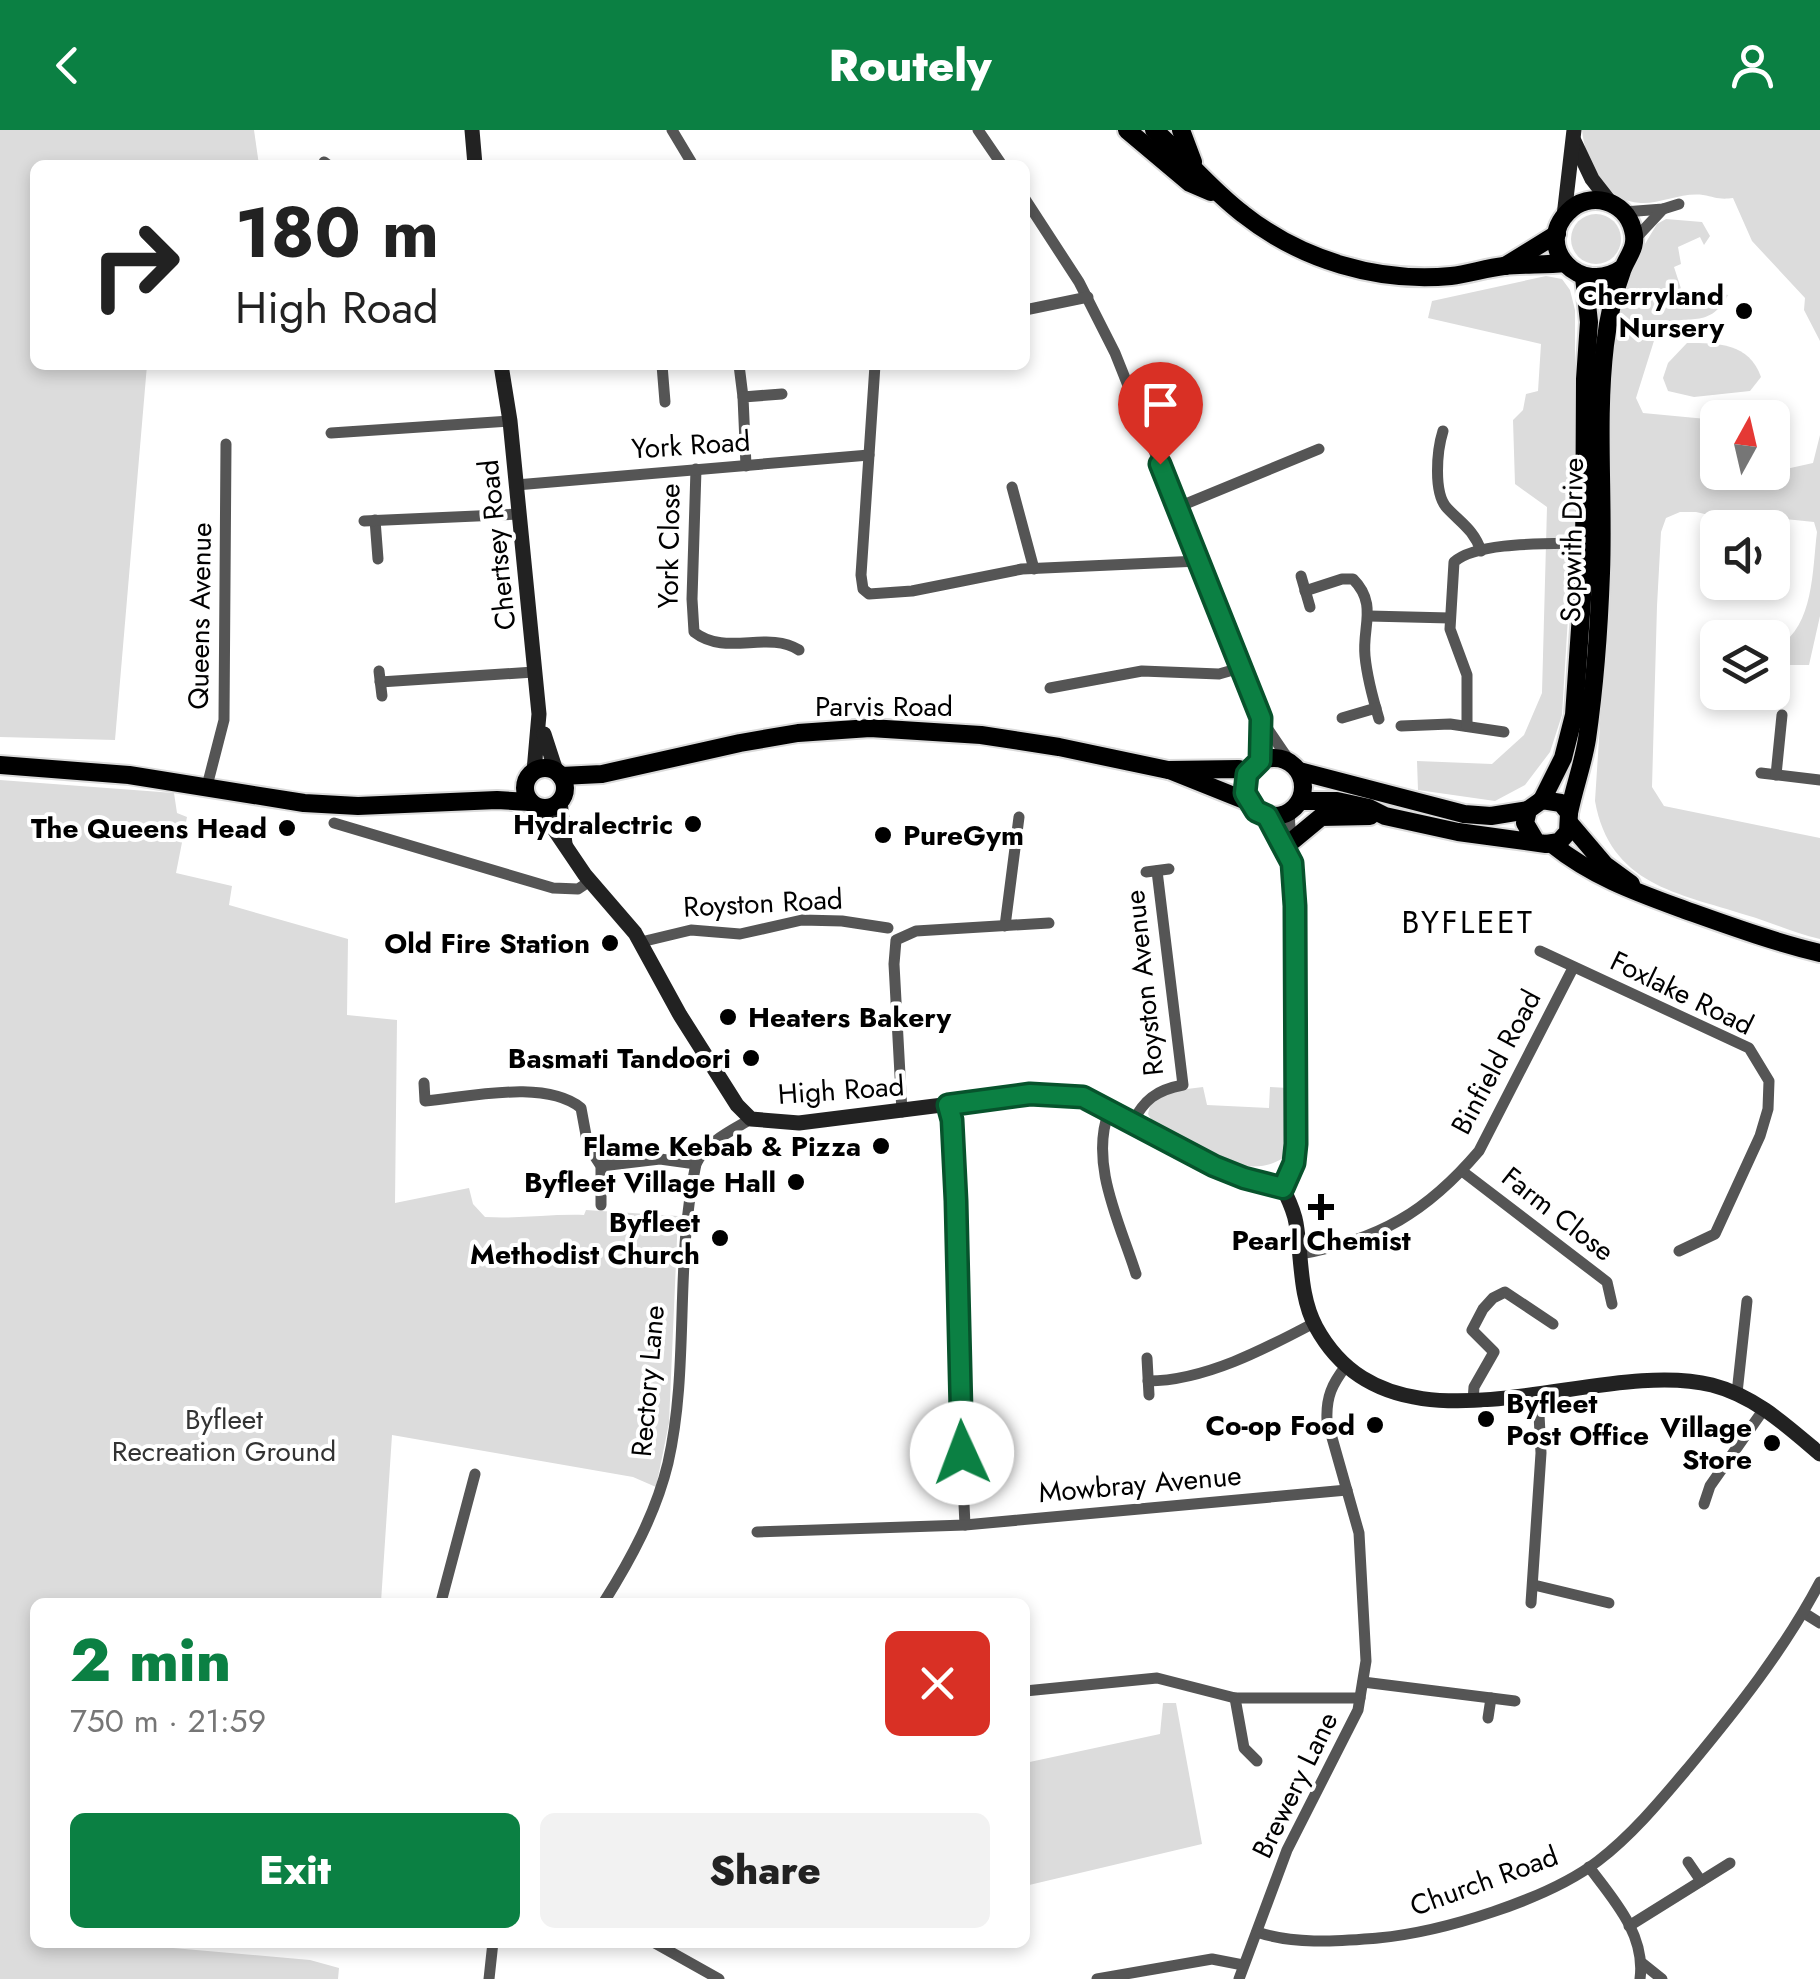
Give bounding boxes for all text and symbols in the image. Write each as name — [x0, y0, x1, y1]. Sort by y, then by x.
text: Routely — [828, 33, 992, 98]
icon: back — [40, 38, 95, 93]
icon: person — [1725, 38, 1780, 93]
text: 180 m — [235, 182, 439, 283]
icon: right — [70, 200, 200, 330]
text: High Road — [235, 275, 439, 340]
place label: Cherryland Nursery — [1578, 275, 1724, 348]
marker: Cherryland Nursery — [1733, 300, 1755, 322]
pin — [1118, 362, 1203, 465]
icon: arrive — [1133, 377, 1188, 432]
north arrow — [1700, 400, 1790, 490]
map controls — [1700, 400, 1790, 710]
street label: York Road — [630, 420, 752, 470]
street label: Sopwith Drive — [1550, 457, 1594, 623]
street label: Chertsey Road — [468, 458, 526, 632]
street label: York Close — [647, 483, 691, 609]
button: sound — [1700, 510, 1790, 600]
street label: Queens Avenue — [178, 522, 222, 710]
button: layers — [1700, 620, 1790, 710]
street label: Parvis Road — [815, 686, 953, 727]
place label: Hydralectric — [513, 804, 673, 845]
place label: The Queens Head — [31, 808, 267, 849]
marker: Hydralectric — [682, 813, 704, 835]
place label: PureGym — [903, 815, 1024, 856]
marker: The Queens Head — [276, 817, 298, 839]
marker: PureGym — [872, 824, 894, 846]
street label: Royston Road — [682, 878, 844, 928]
street label: Royston Avenue — [1114, 888, 1174, 1078]
district label: BYFLEET — [1402, 899, 1534, 945]
place label: Old Fire Station — [384, 923, 590, 964]
marker: Old Fire Station — [599, 932, 621, 954]
street label: Foxlake Road — [1603, 941, 1761, 1045]
street label: Binfield Road — [1441, 982, 1551, 1142]
place label: Heaters Bakery — [748, 997, 952, 1038]
marker: Heaters Bakery — [717, 1006, 739, 1028]
place label: Basmati Tandoori — [508, 1038, 731, 1079]
marker: Basmati Tandoori — [740, 1047, 762, 1069]
street label: High Road — [776, 1065, 906, 1115]
place label: Flame Kebab & Pizza — [583, 1126, 861, 1167]
marker: Flame Kebab & Pizza — [870, 1135, 892, 1157]
street label: Farm Close — [1493, 1157, 1623, 1271]
place label: Byfleet Village Hall — [524, 1162, 776, 1203]
marker: Byfleet Village Hall — [785, 1171, 807, 1193]
marker: Pearl Chemist — [1310, 1196, 1332, 1218]
place label: Byfleet Methodist Church — [470, 1202, 700, 1275]
place label: Pearl Chemist — [1231, 1220, 1411, 1261]
marker: Byfleet Methodist Church — [709, 1227, 731, 1249]
street label: Rectory Lane — [621, 1304, 675, 1458]
place label: Byfleet Post Office — [1506, 1383, 1649, 1456]
park label: Byfleet Recreation Ground — [112, 1399, 336, 1472]
position arrow — [910, 1401, 1014, 1505]
place label: Co-op Food — [1205, 1405, 1355, 1446]
place label: Village Store — [1659, 1407, 1752, 1480]
marker: Byfleet Post Office — [1475, 1408, 1497, 1430]
marker: Co-op Food — [1364, 1414, 1386, 1436]
marker: Village Store — [1761, 1432, 1783, 1454]
street label: Mowbray Avenue — [1037, 1455, 1243, 1513]
text: 2 min — [70, 1617, 231, 1704]
button: close — [885, 1631, 990, 1736]
text: 750 m · 21:59 — [70, 1698, 266, 1744]
street label: Brewery Lane — [1242, 1705, 1348, 1865]
button: Exit — [70, 1813, 520, 1928]
button: Share — [540, 1813, 990, 1928]
street label: Church Road — [1404, 1835, 1564, 1927]

